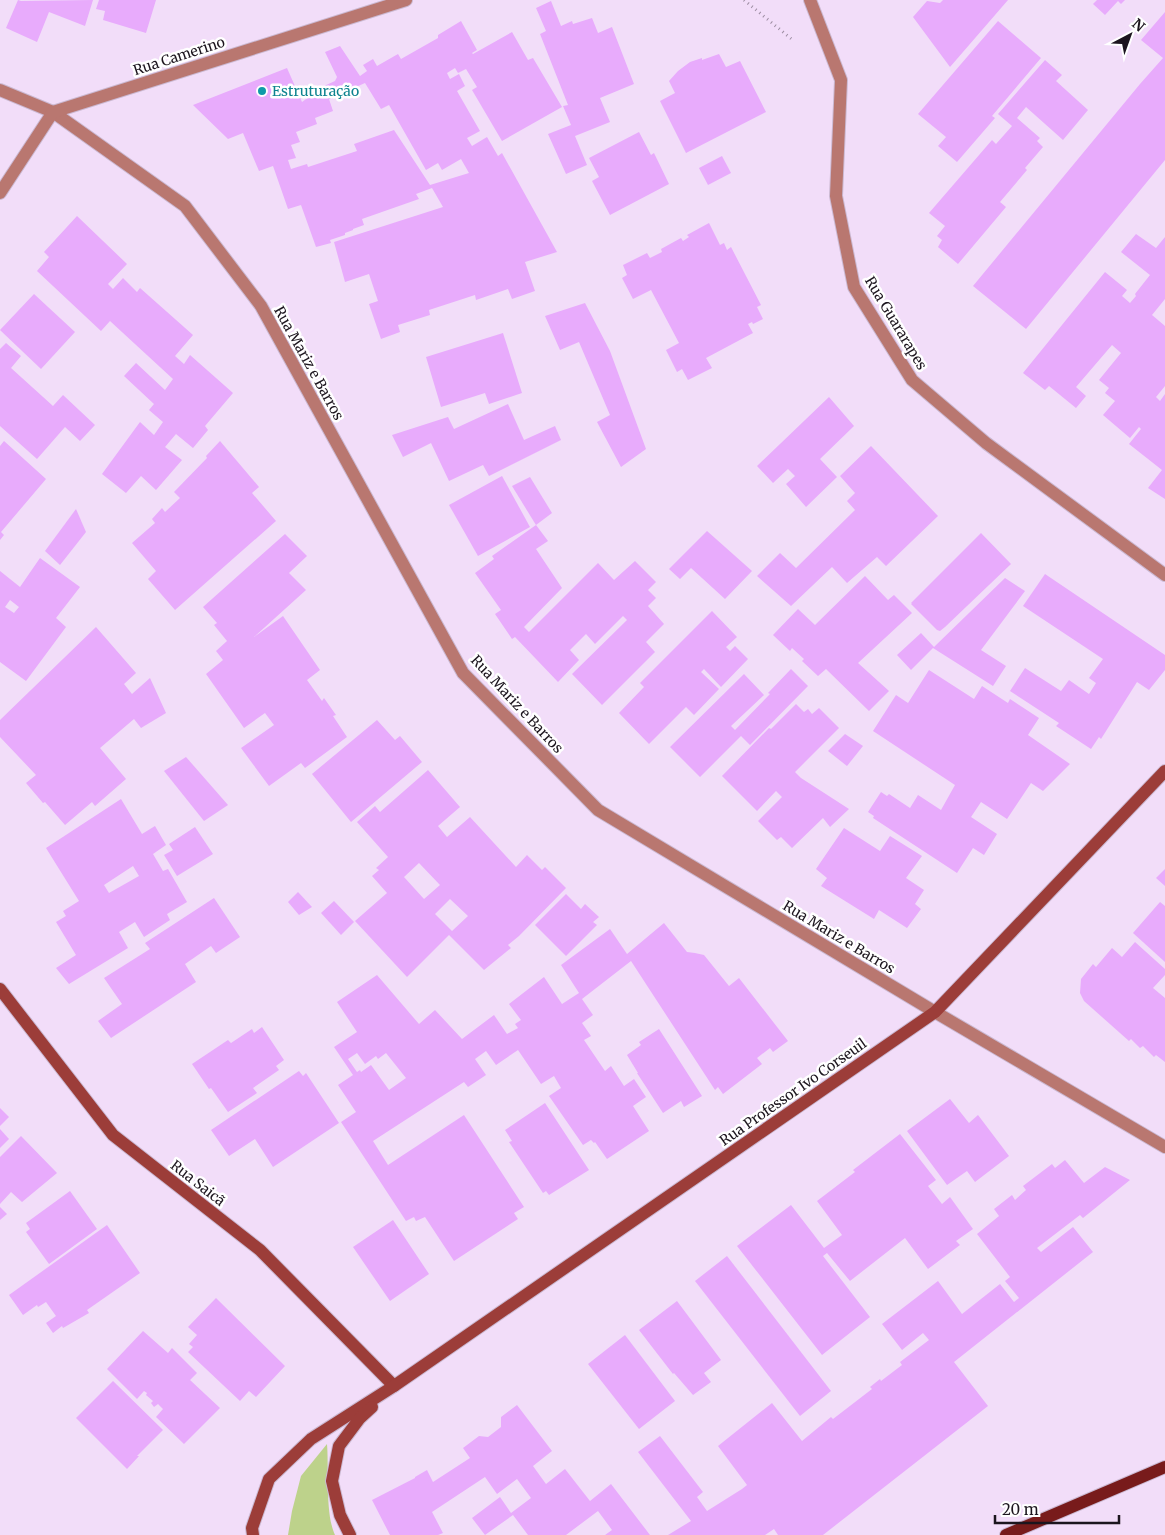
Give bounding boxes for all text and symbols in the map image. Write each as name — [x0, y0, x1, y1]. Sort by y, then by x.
north arrow — [1105, 10, 1155, 60]
text: N — [1128, 15, 1149, 36]
street label: Rua Camerino — [131, 33, 227, 79]
place label: Estruturação — [272, 82, 359, 100]
marker: Estruturação — [256, 85, 268, 97]
street label: Rua Guararapes — [861, 273, 931, 373]
street label: Rua Mariz e Barros — [270, 303, 348, 423]
street label: Rua Mariz e Barros — [467, 651, 567, 757]
street label: Rua Mariz e Barros — [780, 896, 898, 978]
street label: Rua Professor Ivo Corseuil — [716, 1034, 870, 1150]
street label: Rua Saicã — [167, 1156, 229, 1210]
scale bar — [995, 1492, 1119, 1524]
text: 20 m — [1002, 1500, 1039, 1519]

